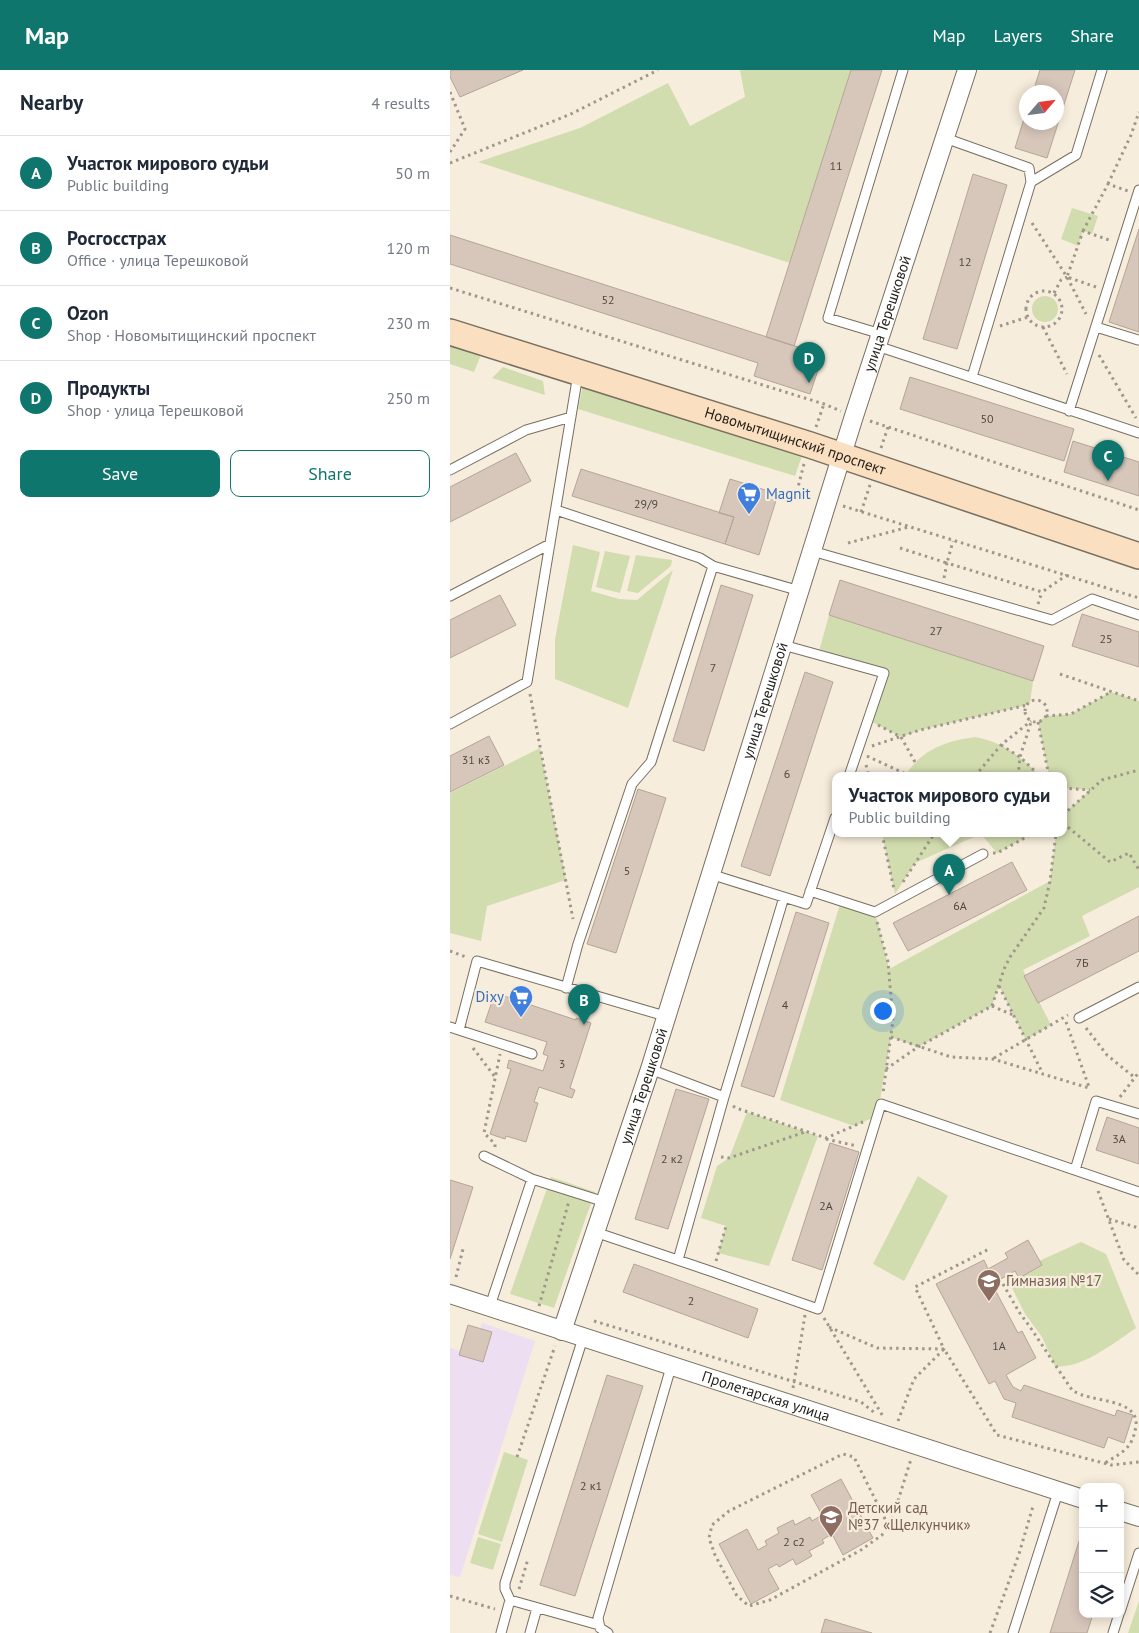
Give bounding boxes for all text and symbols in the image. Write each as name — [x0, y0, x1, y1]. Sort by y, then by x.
text: Map — [25, 20, 69, 51]
text: Map — [933, 24, 965, 47]
text: Layers — [993, 24, 1042, 47]
text: Share — [1070, 24, 1114, 47]
north arrow — [1019, 85, 1064, 130]
text: Nearby — [20, 89, 83, 116]
text: 4 results — [371, 93, 430, 113]
text: Участок мирового судьи — [67, 151, 269, 175]
house number: 11 — [829, 158, 843, 173]
text: A — [31, 163, 41, 183]
text: 50 m — [395, 163, 430, 183]
text: Public building — [67, 175, 169, 195]
text: Росгосстрах — [67, 226, 166, 250]
text: B — [31, 238, 41, 258]
text: 120 m — [387, 238, 430, 258]
text: Office · улица Терешковой — [67, 250, 249, 270]
street label: улица Терешковой — [859, 253, 915, 374]
house number: 12 — [958, 254, 972, 269]
house number: 52 — [601, 292, 615, 307]
text: Ozon — [67, 301, 109, 325]
text: C — [32, 313, 40, 333]
text: 230 m — [387, 313, 430, 333]
text: Shop · Новомытищинский проспект — [67, 325, 316, 345]
pin: D — [793, 342, 825, 383]
text: Продукты — [67, 376, 150, 400]
text: D — [31, 388, 41, 408]
text: 250 m — [387, 388, 430, 408]
text: Shop · улица Терешковой — [67, 400, 244, 420]
street label: Новомытищинский проспект — [702, 403, 888, 479]
house number: 50 — [980, 411, 994, 426]
pin: C — [1092, 440, 1124, 481]
button: Save — [20, 450, 220, 497]
button: Share — [230, 450, 430, 497]
supermarket icon: Magnit — [736, 481, 762, 515]
place label: Magnit — [766, 484, 811, 503]
house number: 29/9 — [634, 496, 658, 511]
house number: 27 — [929, 623, 943, 638]
house number: 25 — [1099, 631, 1113, 646]
street label: улица Терешковой — [737, 640, 792, 762]
house number: 7 — [710, 660, 716, 675]
house number: 31 к3 — [462, 752, 490, 767]
house number: 6 — [784, 766, 790, 781]
popup — [832, 772, 1067, 837]
text: Участок мирового судьи — [849, 783, 1050, 807]
text: Public building — [849, 807, 951, 827]
pin: A — [933, 854, 965, 895]
house number: 5 — [624, 863, 630, 878]
house number: 6А — [953, 898, 967, 913]
house number: 7Б — [1075, 955, 1089, 970]
supermarket icon: Dixy — [508, 984, 534, 1018]
pin: B — [568, 984, 600, 1025]
place label: Dixy — [476, 987, 504, 1006]
house number: 4 — [782, 997, 789, 1012]
your location — [870, 998, 896, 1024]
street label: улица Терешковой — [615, 1026, 671, 1147]
house number: 3 — [559, 1056, 565, 1071]
house number: 3А — [1112, 1131, 1126, 1146]
house number: 2 к2 — [661, 1151, 683, 1166]
house number: 2А — [819, 1198, 833, 1213]
school or university icon: Гимназия №17 — [976, 1268, 1002, 1302]
place label: Гимназия №17 — [1006, 1271, 1102, 1290]
house number: 2 — [688, 1293, 694, 1308]
house number: 1А — [992, 1338, 1006, 1353]
street label: Пролетарская улица — [700, 1366, 832, 1425]
house number: 2 к1 — [580, 1478, 602, 1493]
map controls — [1079, 1483, 1124, 1618]
button: + — [1079, 1483, 1124, 1528]
place label: Детский сад №37 «Щелкунчик» — [848, 1498, 971, 1534]
school or university icon: Детский сад №37 «Щелкунчик» — [818, 1504, 844, 1538]
button: − — [1079, 1528, 1124, 1573]
house number: 2 с2 — [783, 1534, 805, 1549]
button: layers — [1079, 1573, 1124, 1618]

